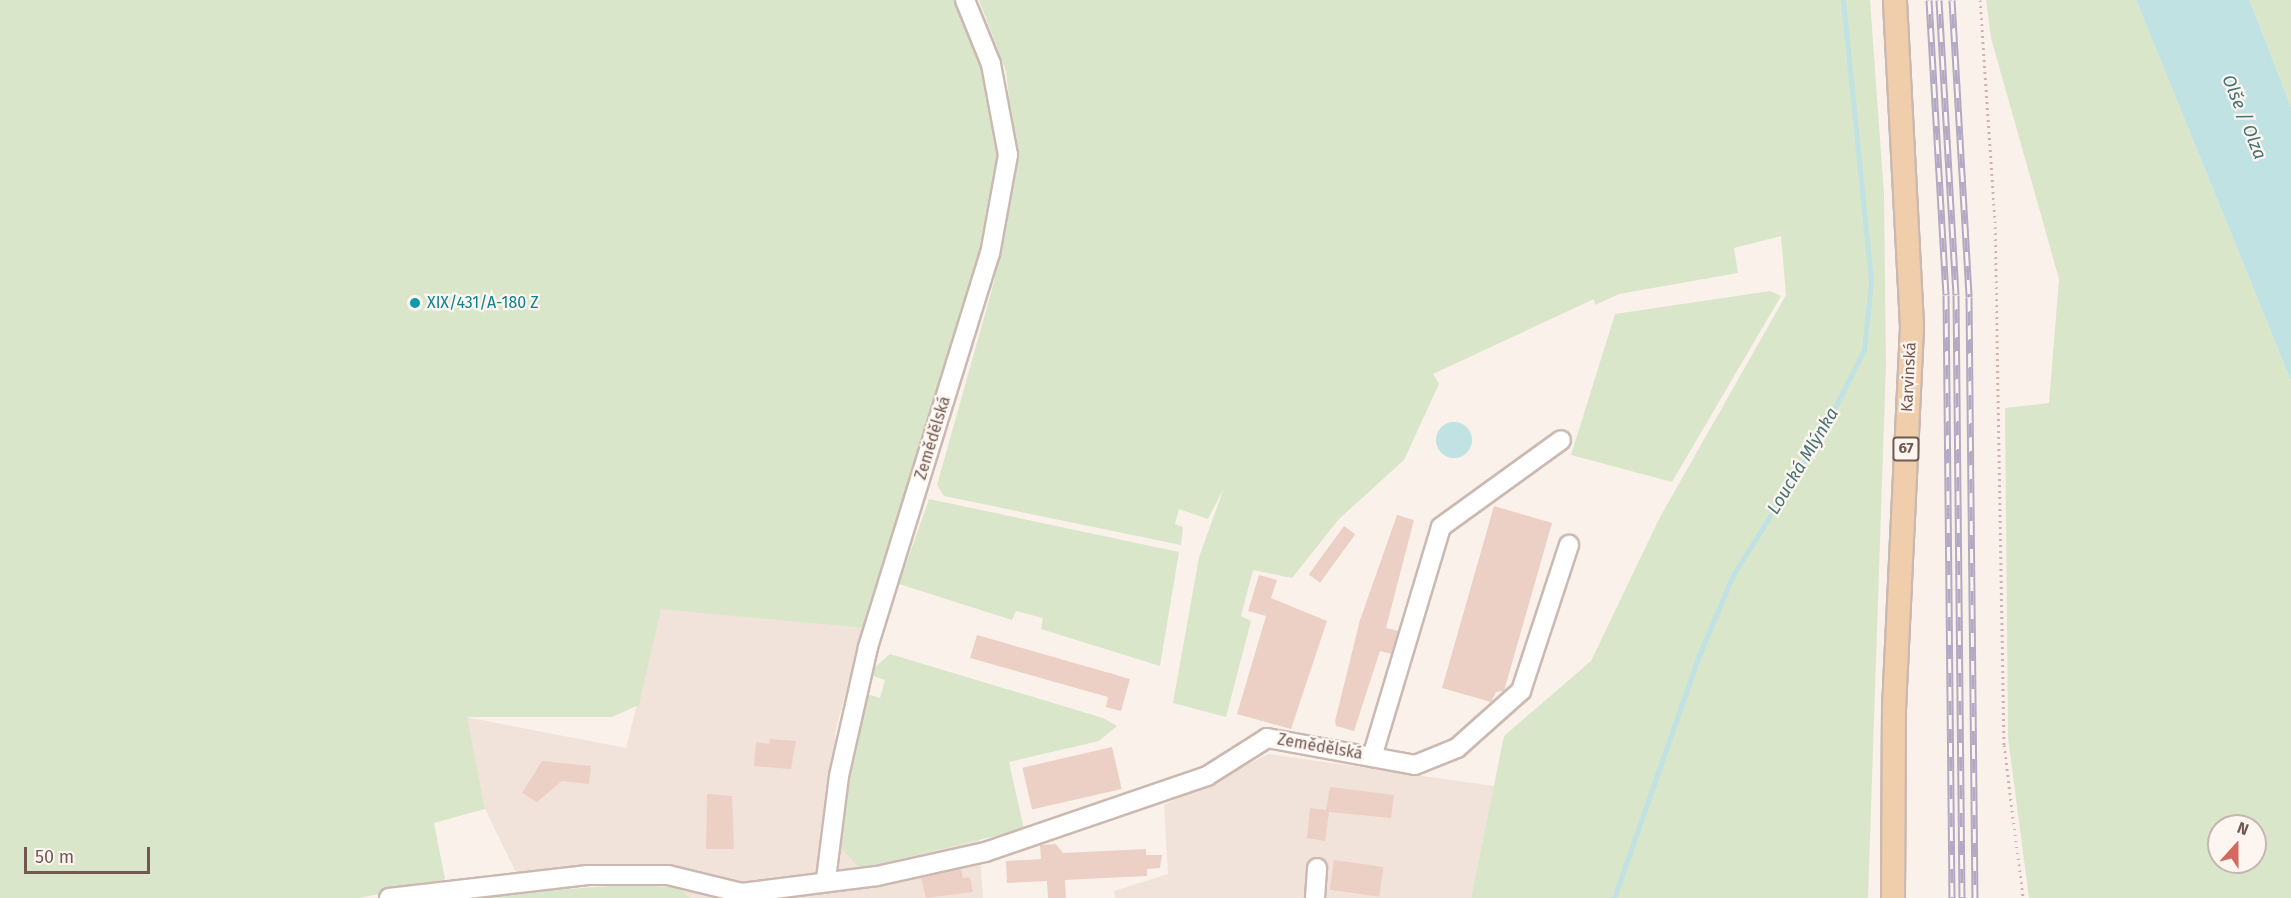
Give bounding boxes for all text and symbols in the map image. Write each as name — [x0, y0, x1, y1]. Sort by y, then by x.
water label: Olše / Olza — [2217, 72, 2271, 162]
place label: XIX/431/A-180 Z — [427, 293, 539, 313]
marker: XIX/431/A-180 Z — [408, 296, 422, 310]
street label: Karvinská — [1898, 342, 1920, 412]
street label: Zemědělská — [911, 394, 955, 482]
water label: Loucká Mlýnka — [1763, 404, 1843, 518]
road number: 67 — [1891, 437, 1921, 461]
street label: Zemědělská — [1276, 730, 1364, 764]
north arrow — [2207, 814, 2267, 874]
text: N — [2235, 818, 2251, 839]
scale bar — [27, 835, 153, 873]
text: 50 m — [35, 846, 74, 868]

